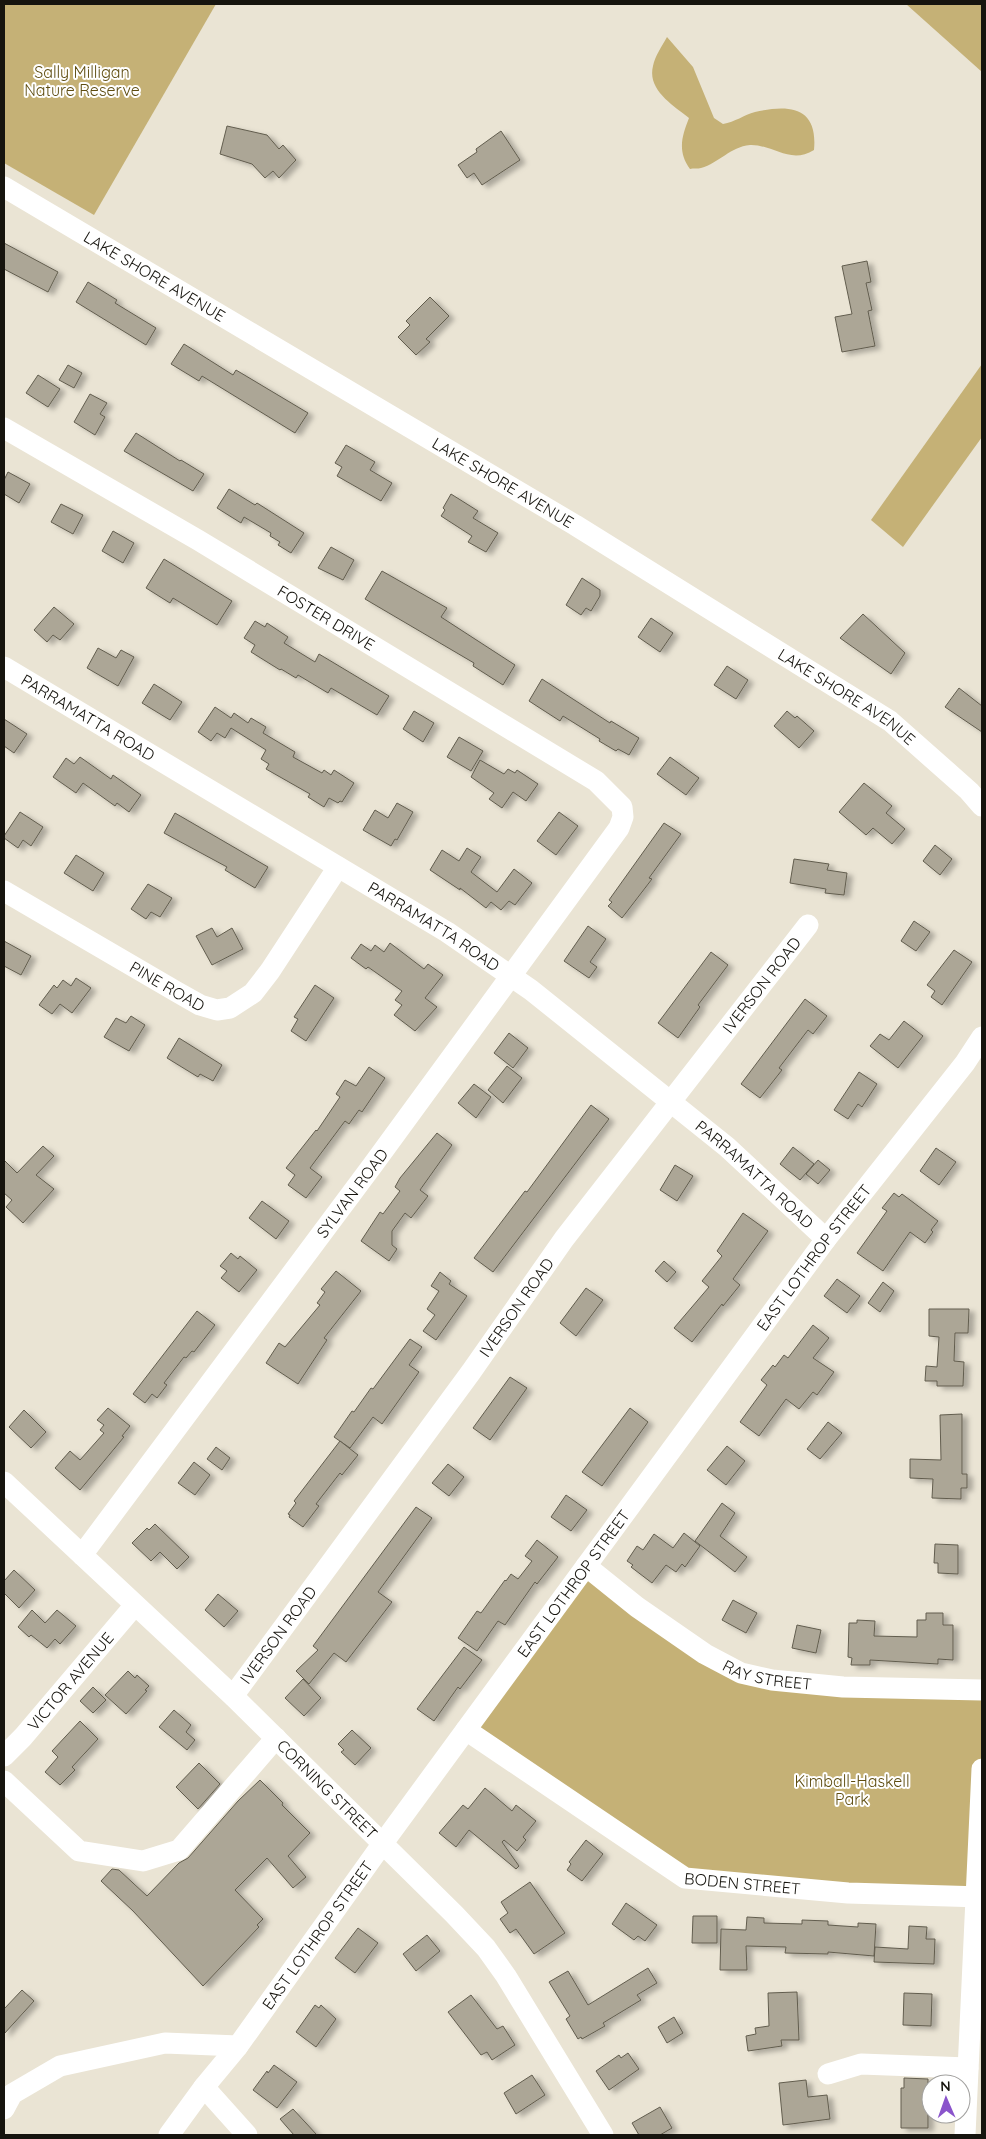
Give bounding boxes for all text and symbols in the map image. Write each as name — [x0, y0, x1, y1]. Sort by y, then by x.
park label: Sally Milligan Nature Reserve — [24, 62, 140, 100]
street label: LAKE SHORE AVENUE — [80, 227, 229, 326]
street label: LAKE SHORE AVENUE — [429, 433, 577, 532]
street label: FOSTER DRIVE — [274, 581, 379, 655]
street label: LAKE SHORE AVENUE — [774, 644, 920, 749]
street label: PARRAMATTA ROAD — [18, 670, 159, 765]
street label: PARRAMATTA ROAD — [364, 877, 504, 975]
street label: IVERSON ROAD — [718, 933, 805, 1037]
street label: PINE ROAD — [126, 957, 208, 1016]
street label: PARRAMATTA ROAD — [691, 1116, 818, 1232]
street label: SYLVAN ROAD — [312, 1144, 392, 1242]
street label: EAST LOTHROP STREET — [752, 1180, 875, 1335]
street label: IVERSON ROAD — [475, 1254, 558, 1361]
street label: EAST LOTHROP STREET — [513, 1506, 634, 1661]
street label: IVERSON ROAD — [235, 1582, 321, 1688]
street label: VICTOR AVENUE — [23, 1628, 118, 1734]
street label: RAY STREET — [719, 1655, 813, 1694]
street label: CORNING STREET — [273, 1735, 382, 1843]
park label: Kimball-Haskell Park — [794, 1771, 910, 1809]
street label: EAST LOTHROP STREET — [257, 1857, 377, 2013]
street label: BODEN STREET — [683, 1868, 802, 1899]
north arrow — [921, 2074, 971, 2124]
text: N — [940, 2077, 951, 2095]

